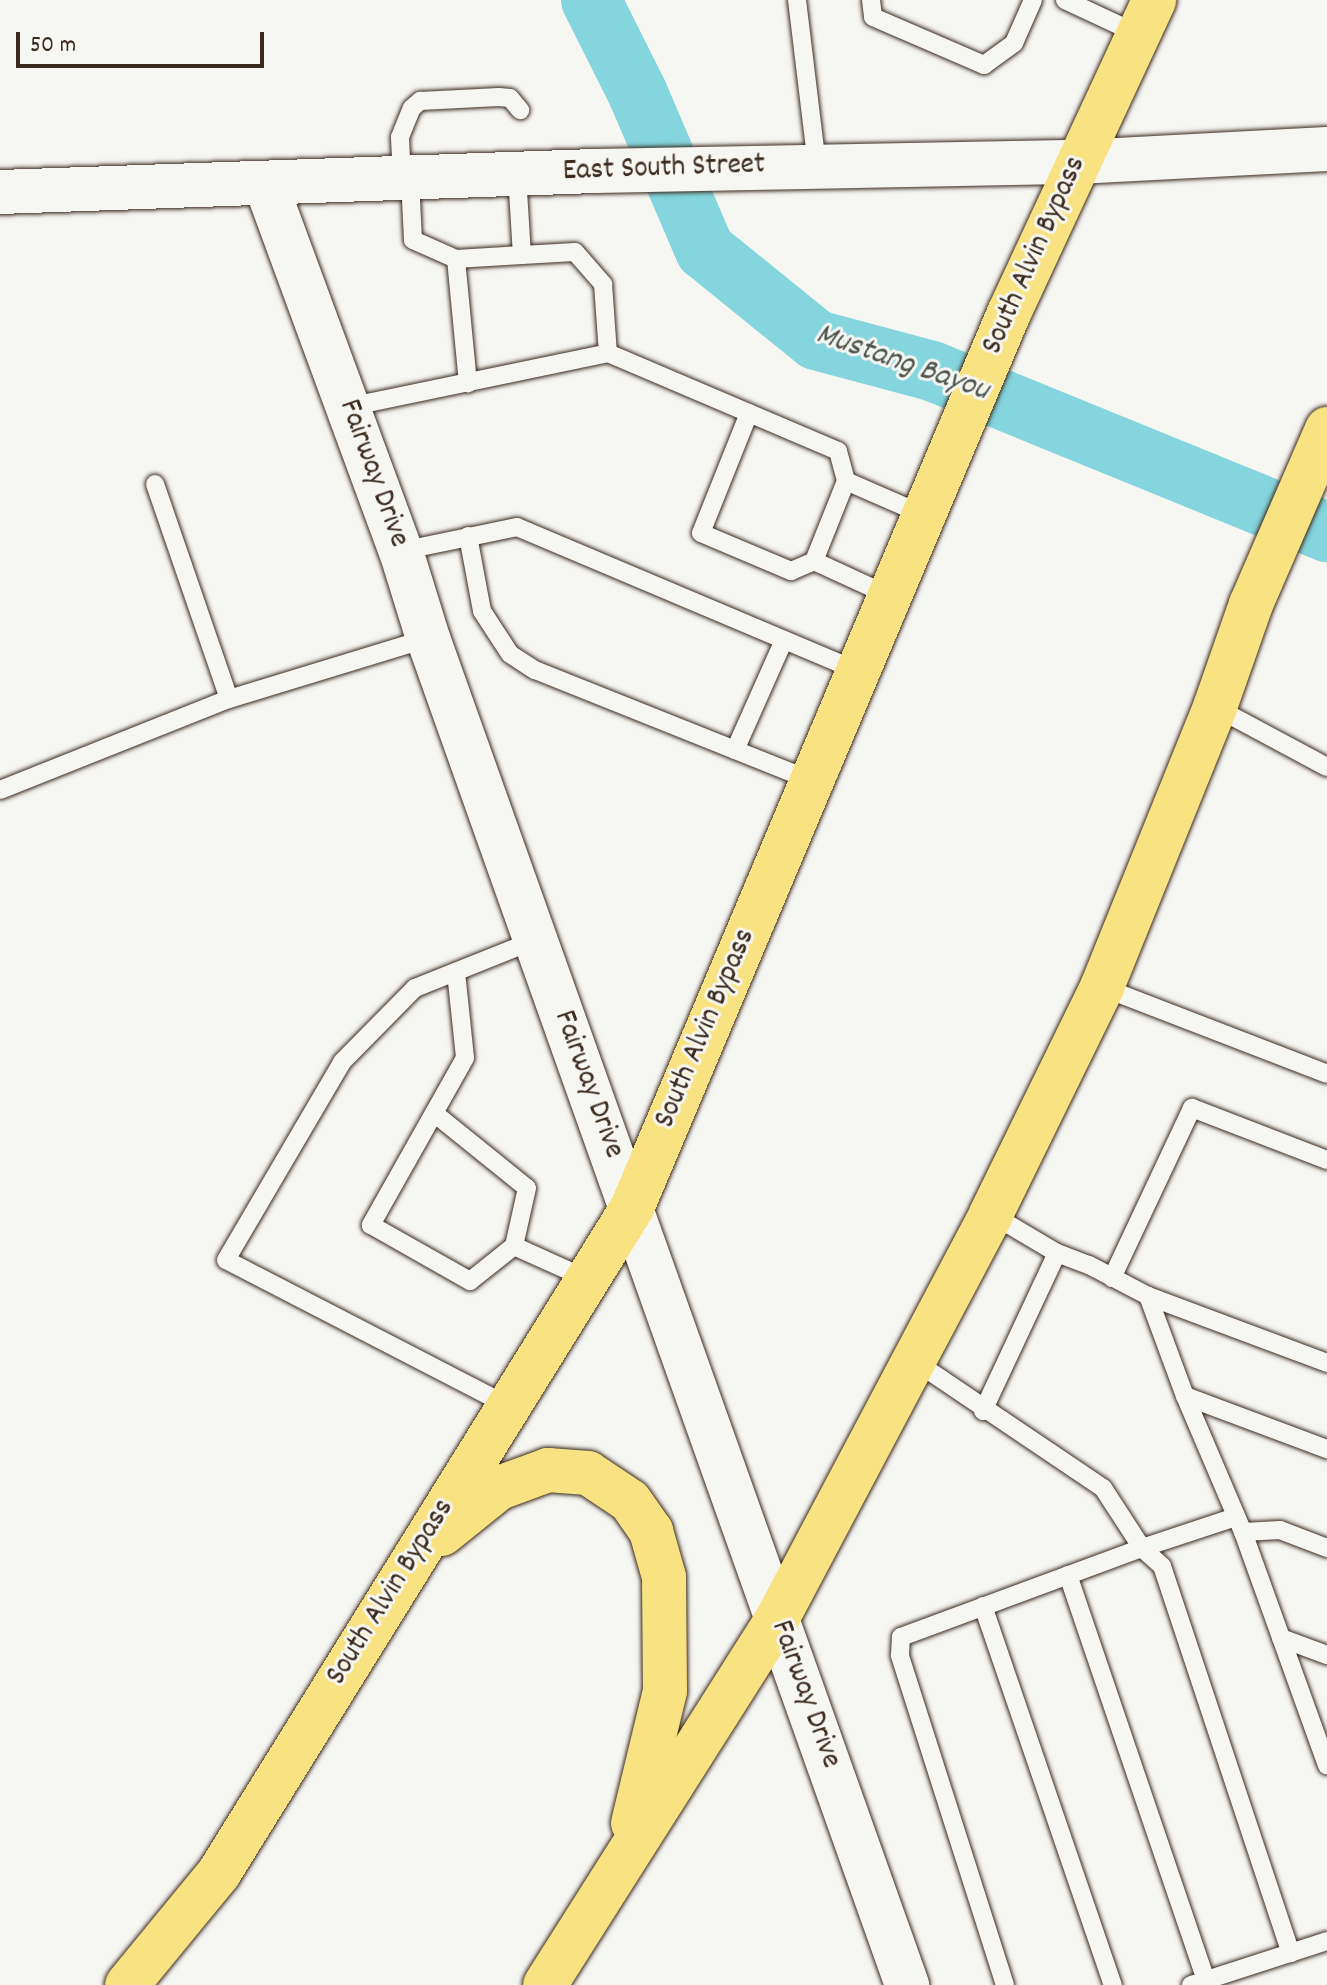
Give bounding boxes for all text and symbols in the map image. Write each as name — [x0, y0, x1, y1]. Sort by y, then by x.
scale bar — [20, 16, 268, 66]
text: 50 m — [30, 29, 76, 63]
street label: East South Street — [562, 148, 766, 192]
street label: South Alvin Bypass — [976, 151, 1096, 361]
water label: Mustang Bayou — [811, 317, 993, 411]
street label: Fairway Drive — [329, 395, 415, 553]
street label: South Alvin Bypass — [649, 924, 765, 1134]
street label: Fairway Drive — [544, 1006, 630, 1164]
street label: South Alvin Bypass — [320, 1493, 464, 1693]
street label: Fairway Drive — [761, 1616, 847, 1774]

